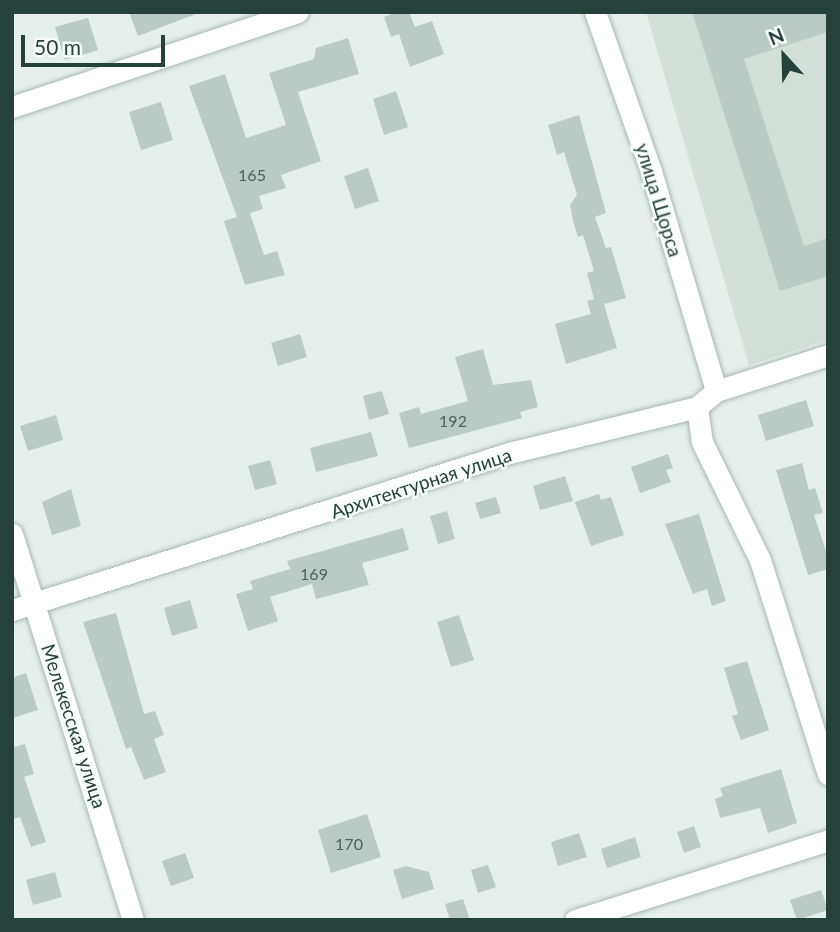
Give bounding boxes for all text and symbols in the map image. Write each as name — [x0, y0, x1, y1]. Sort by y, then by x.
scale bar — [24, 21, 168, 65]
north arrow — [749, 21, 819, 91]
text: N — [765, 23, 787, 49]
text: 50 m — [34, 34, 81, 59]
street label: улица Щорса — [631, 141, 687, 259]
house number: 165 — [238, 165, 266, 185]
house number: 192 — [439, 411, 467, 431]
street label: Архитектурная улица — [328, 443, 514, 523]
house number: 169 — [300, 564, 328, 584]
street label: Мелекесская улица — [37, 641, 111, 811]
house number: 170 — [335, 834, 363, 854]

